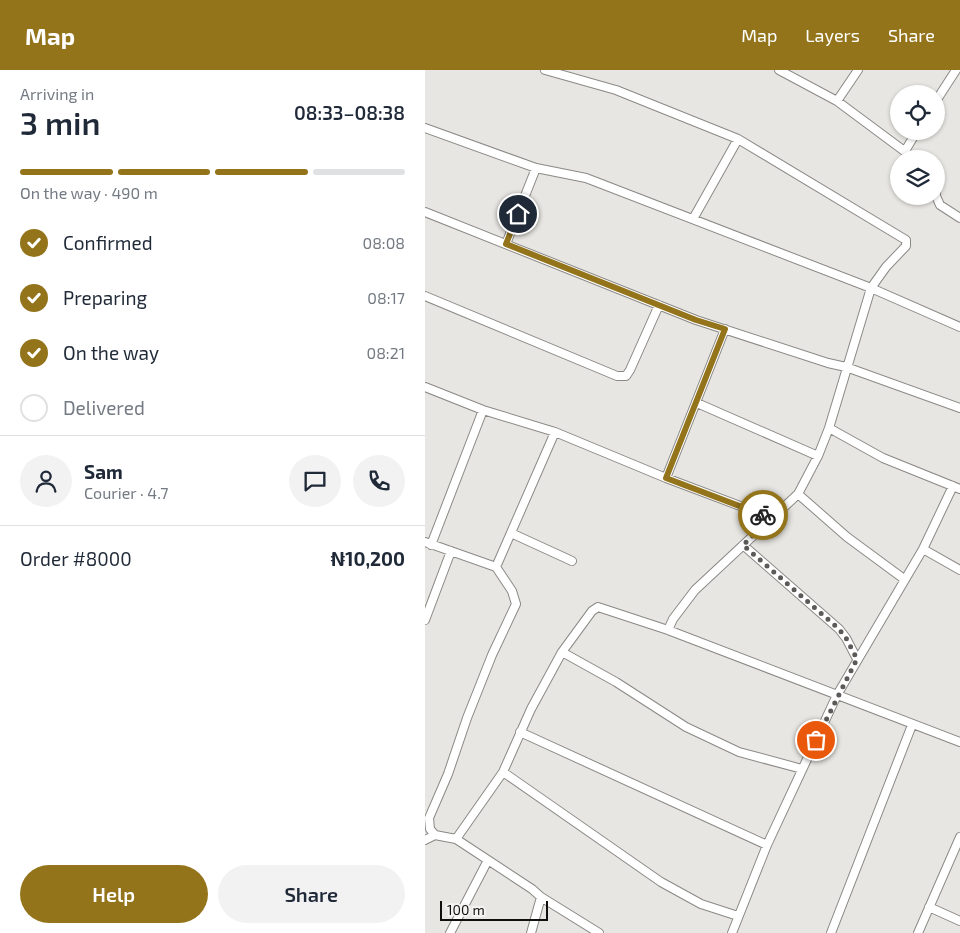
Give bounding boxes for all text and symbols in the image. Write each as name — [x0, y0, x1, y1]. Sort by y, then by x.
text: Map — [25, 21, 75, 50]
text: Map — [741, 24, 777, 46]
text: Layers — [805, 24, 860, 46]
text: Share — [888, 24, 935, 46]
text: Arriving in — [20, 84, 94, 103]
map controls — [890, 85, 945, 205]
button: locate — [890, 85, 945, 140]
text: 08:33–08:38 — [294, 101, 405, 124]
text: 3 min — [20, 103, 101, 141]
button: layers — [890, 150, 945, 205]
text: On the way · 490 m — [20, 183, 158, 202]
pin — [497, 193, 539, 235]
icon: home — [504, 200, 532, 228]
icon: check — [20, 229, 48, 257]
text: Confirmed — [63, 231, 153, 254]
text: 08:08 — [363, 233, 405, 252]
icon: check — [20, 284, 48, 312]
text: Preparing — [63, 286, 147, 309]
text: 08:17 — [367, 288, 405, 307]
icon: check — [20, 339, 48, 367]
text: On the way — [63, 341, 159, 364]
text: 08:21 — [367, 343, 405, 362]
text: Delivered — [63, 396, 145, 419]
button: person — [20, 455, 72, 507]
button: chat — [289, 455, 341, 507]
button: phone — [353, 455, 405, 507]
text: Sam — [84, 460, 123, 483]
text: Courier · 4.7 — [84, 483, 168, 502]
courier — [738, 490, 788, 540]
icon: bike — [749, 501, 777, 529]
text: Order #8000 — [20, 547, 132, 570]
text: ₦10,200 — [331, 547, 405, 570]
pin — [795, 719, 837, 761]
icon: bag — [802, 726, 830, 754]
button: Help — [20, 865, 208, 923]
button: Share — [218, 865, 405, 923]
scale bar — [440, 898, 547, 921]
text: 100 m — [447, 901, 485, 918]

